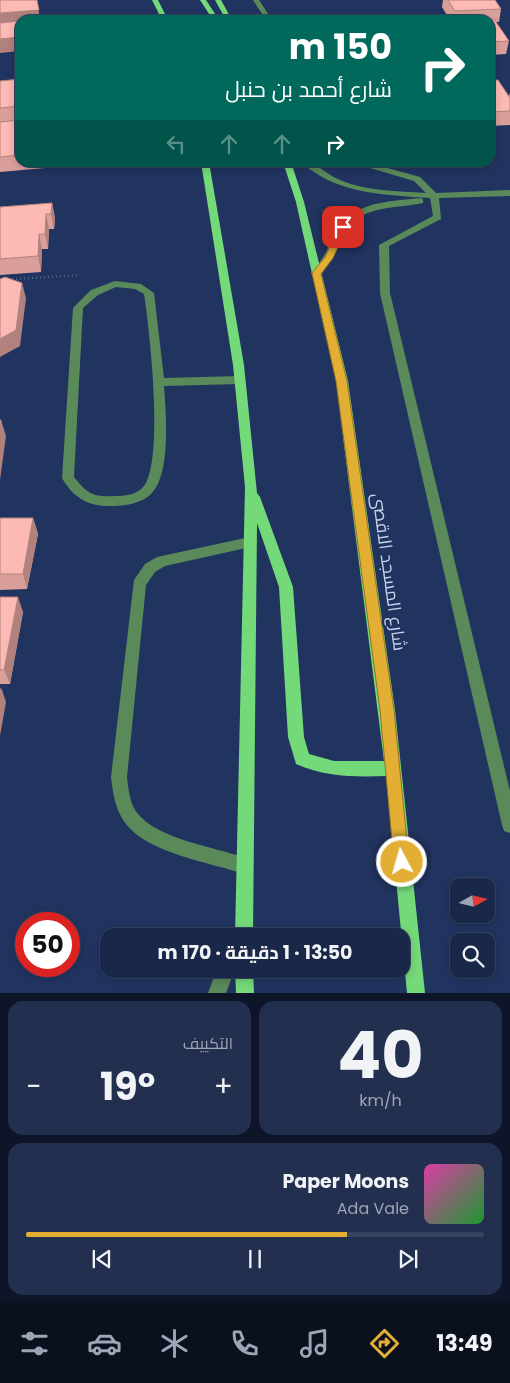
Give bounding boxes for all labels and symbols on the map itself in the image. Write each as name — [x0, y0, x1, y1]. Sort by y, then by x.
pin — [322, 206, 364, 248]
street label: شارع المسجد الاقصى — [366, 491, 413, 652]
position arrow — [375, 835, 427, 887]
north arrow — [450, 878, 495, 922]
speed limit sign: 50 — [15, 912, 80, 977]

